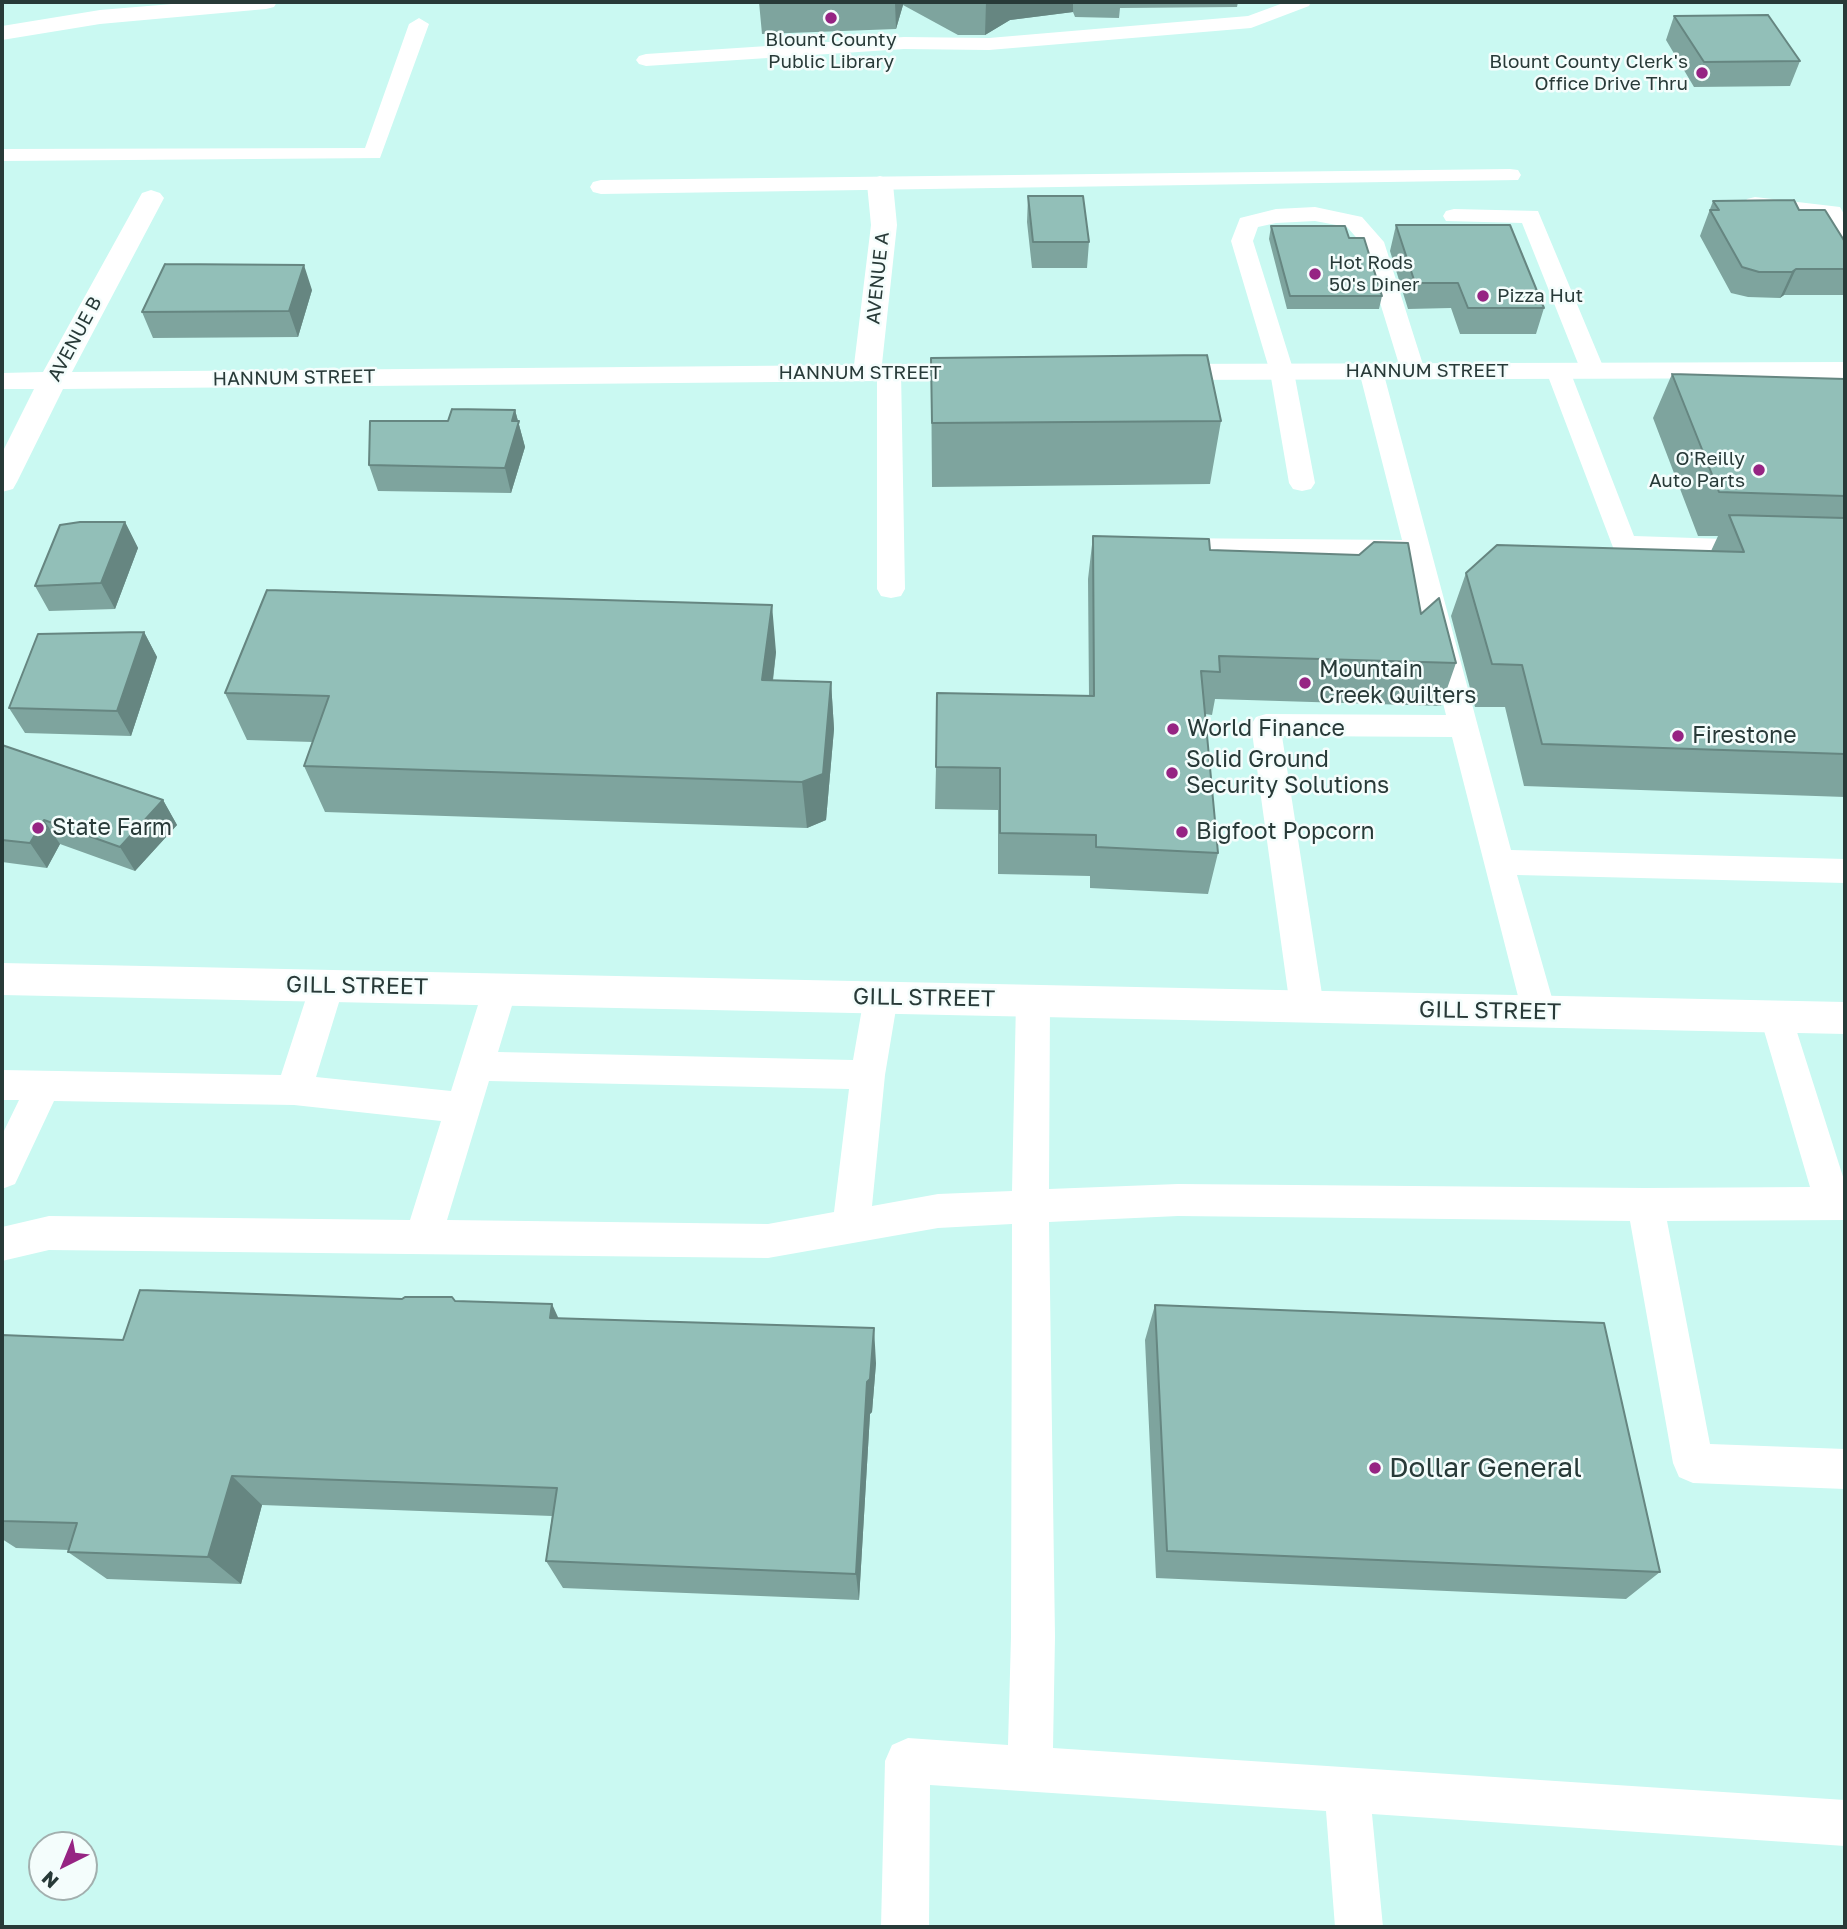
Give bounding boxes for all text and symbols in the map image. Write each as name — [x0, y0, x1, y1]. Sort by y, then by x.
marker: Blount County Public Library — [823, 10, 839, 26]
place label: Blount County Public Library — [765, 29, 897, 73]
place label: Blount County Clerk's Office Drive Thru — [1489, 51, 1688, 95]
marker: Blount County Clerk's Office Drive Thru — [1694, 65, 1710, 81]
street label: AVENUE A — [862, 231, 894, 325]
place label: Hot Rods 50's Diner — [1329, 252, 1419, 296]
marker: Hot Rods 50's Diner — [1307, 266, 1323, 282]
place label: Pizza Hut — [1497, 285, 1583, 307]
marker: Pizza Hut — [1475, 288, 1491, 304]
street label: AVENUE B — [43, 293, 107, 385]
street label: HANNUM STREET — [1346, 360, 1508, 382]
street label: HANNUM STREET — [779, 362, 941, 384]
street label: HANNUM STREET — [212, 365, 376, 391]
place label: O'Reilly Auto Parts — [1649, 448, 1745, 492]
marker: O'Reilly Auto Parts — [1751, 462, 1767, 478]
place label: Mountain Creek Quilters — [1319, 656, 1477, 710]
marker: Mountain Creek Quilters — [1297, 675, 1313, 691]
place label: World Finance — [1187, 715, 1345, 743]
marker: World Finance — [1165, 721, 1181, 737]
place label: Firestone — [1692, 722, 1797, 750]
marker: Firestone — [1670, 728, 1686, 744]
place label: Solid Ground Security Solutions — [1186, 746, 1389, 800]
marker: Solid Ground Security Solutions — [1164, 765, 1180, 781]
place label: State Farm — [52, 814, 172, 842]
place label: Bigfoot Popcorn — [1196, 818, 1375, 846]
marker: State Farm — [30, 820, 46, 836]
marker: Bigfoot Popcorn — [1174, 824, 1190, 840]
street label: GILL STREET — [286, 971, 428, 1001]
street label: GILL STREET — [853, 983, 995, 1013]
street label: GILL STREET — [1419, 996, 1561, 1026]
place label: Dollar General — [1389, 1451, 1582, 1485]
marker: Dollar General — [1367, 1460, 1383, 1476]
north arrow — [28, 1831, 98, 1901]
text: N — [37, 1867, 63, 1894]

